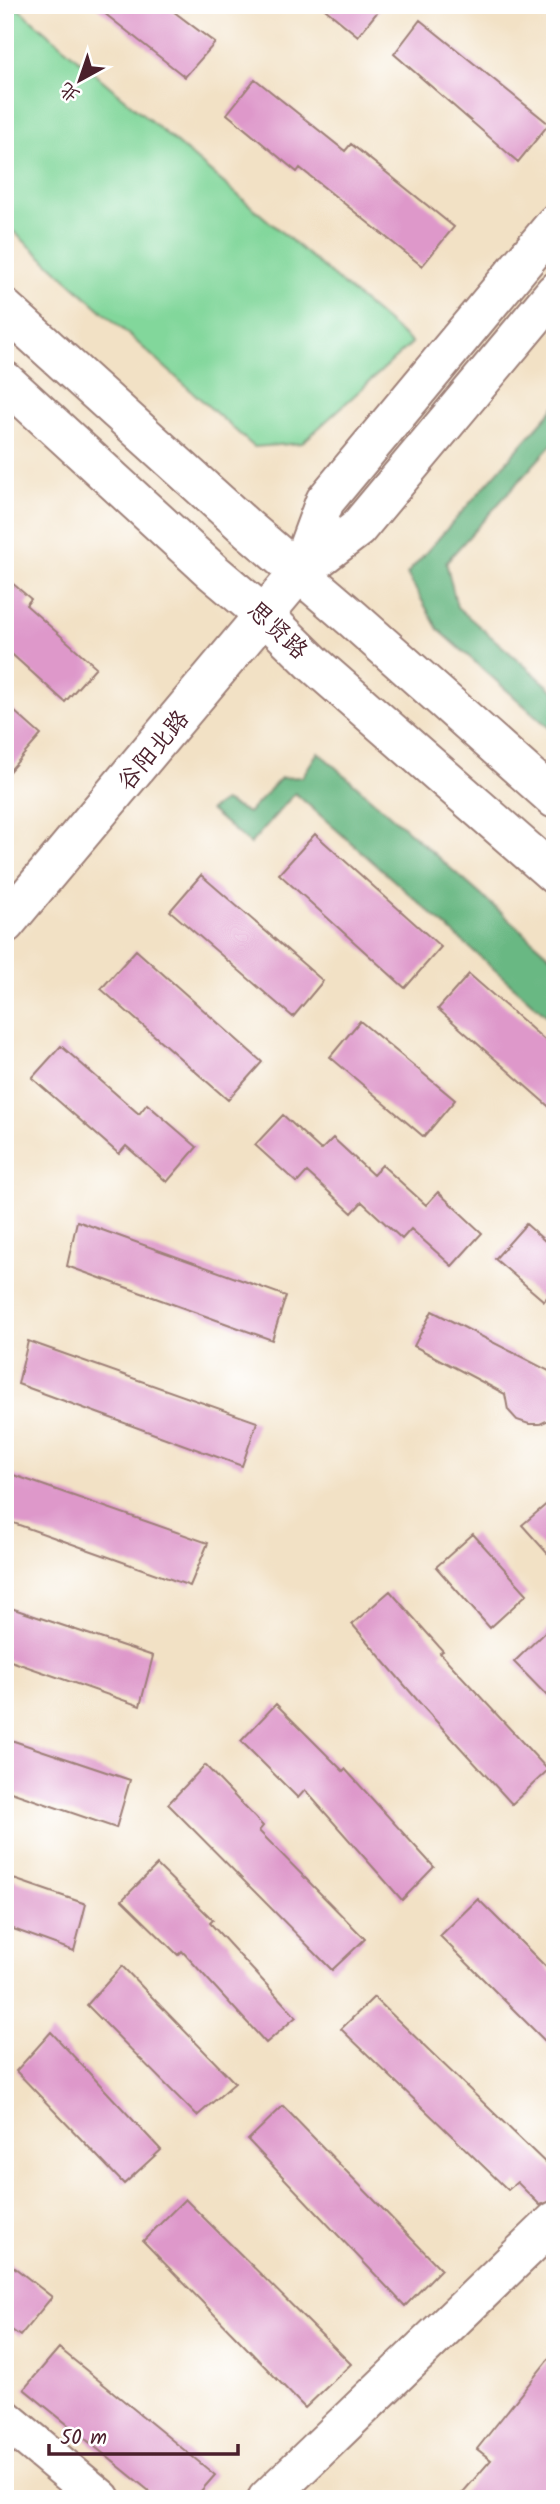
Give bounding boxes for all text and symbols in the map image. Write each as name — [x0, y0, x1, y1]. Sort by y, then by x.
north arrow — [46, 46, 116, 116]
text: 北 — [53, 74, 87, 109]
street label: 思贤路 — [237, 592, 317, 670]
street label: 谷阳北路 — [108, 702, 200, 800]
scale bar — [49, 2413, 238, 2457]
text: 50 m — [60, 2422, 107, 2455]

